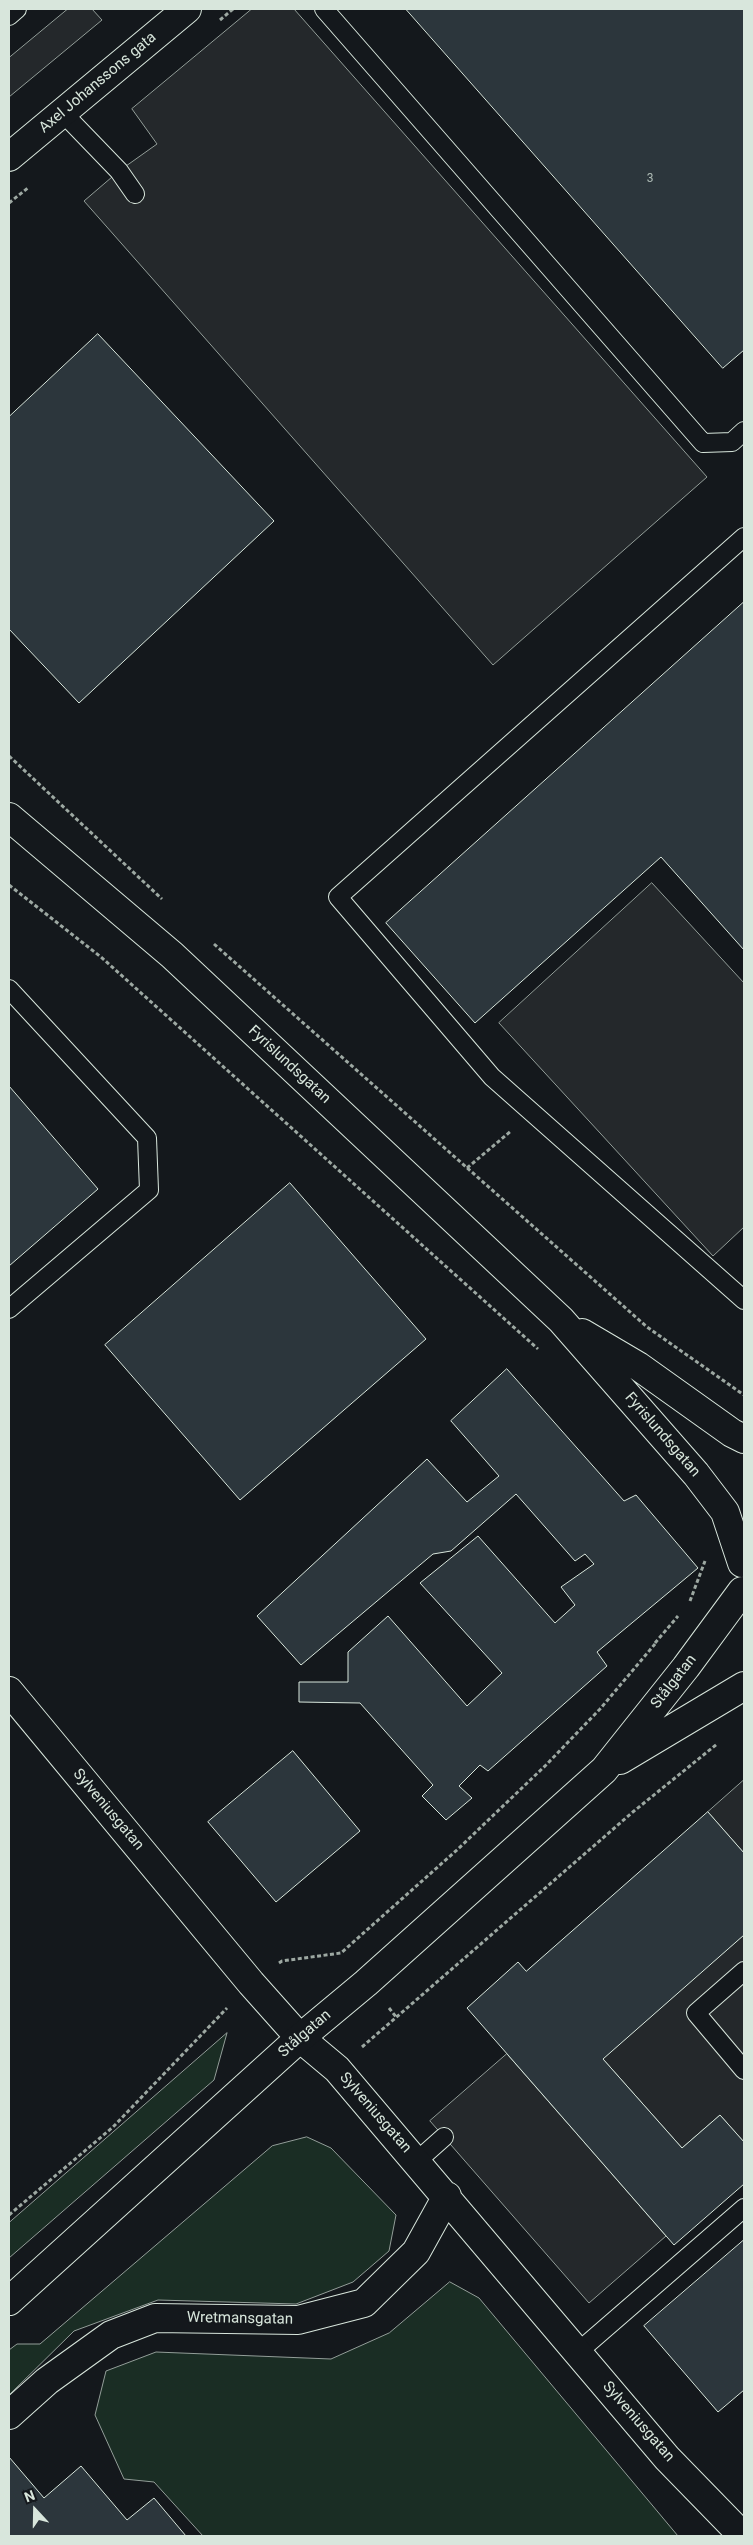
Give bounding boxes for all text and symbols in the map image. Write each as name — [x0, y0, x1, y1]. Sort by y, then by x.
street label: Axel Johanssons gata — [36, 29, 160, 137]
house number: 3 — [647, 172, 653, 186]
street label: Fyrislundsgatan — [244, 1022, 334, 1108]
street label: Fyrislundsgatan — [620, 1389, 704, 1481]
street label: Stålgatan — [647, 1651, 701, 1713]
street label: Sylveniusgatan — [69, 1766, 147, 1854]
street label: Stålgatan — [275, 2006, 335, 2062]
street label: Sylveniusgatan — [335, 2069, 415, 2157]
street label: Wretmansgatan — [187, 2309, 293, 2329]
street label: Sylveniusgatan — [598, 2378, 678, 2466]
north arrow — [10, 2485, 60, 2535]
text: N — [22, 2487, 37, 2505]

